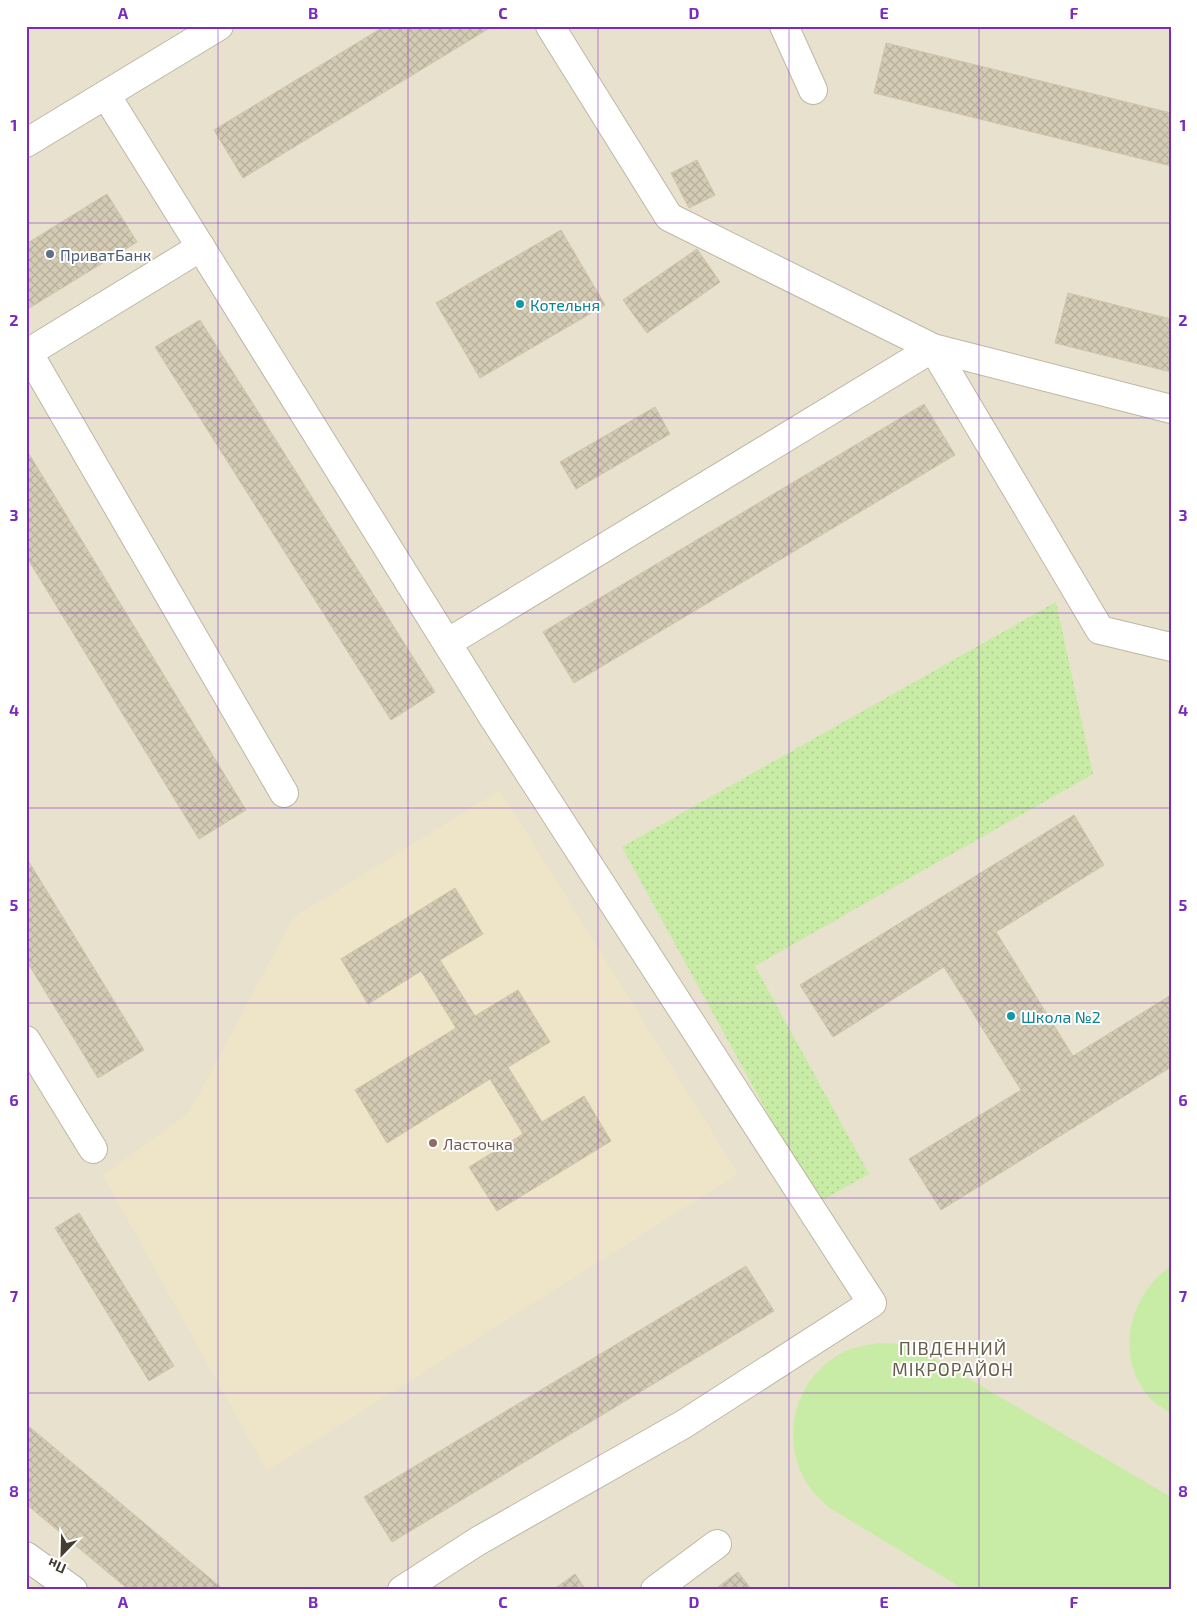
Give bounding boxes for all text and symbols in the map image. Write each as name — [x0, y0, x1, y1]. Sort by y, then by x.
text: A — [118, 3, 129, 22]
text: B — [308, 3, 318, 22]
text: C — [498, 3, 508, 22]
text: D — [689, 3, 700, 22]
text: E — [879, 3, 889, 22]
text: F — [1070, 3, 1079, 22]
text: 1 — [11, 115, 17, 134]
text: 1 — [1180, 115, 1186, 134]
place label: ПриватБанк — [60, 245, 152, 264]
marker: ПриватБанк — [44, 248, 56, 260]
place label: Котельня — [530, 295, 600, 314]
marker: Котельня — [514, 298, 526, 310]
text: 2 — [9, 310, 19, 329]
text: 2 — [1178, 310, 1188, 329]
text: 3 — [9, 505, 19, 524]
text: 3 — [1178, 505, 1188, 524]
text: 4 — [9, 700, 19, 719]
text: 4 — [1178, 700, 1188, 719]
text: 5 — [10, 895, 19, 914]
text: 5 — [1179, 895, 1188, 914]
place label: Школа №2 — [1021, 1007, 1101, 1026]
marker: Школа №2 — [1005, 1010, 1017, 1022]
text: 6 — [9, 1090, 19, 1109]
text: 6 — [1178, 1090, 1188, 1109]
place label: Ласточка — [443, 1134, 513, 1153]
marker: Ласточка — [427, 1137, 439, 1149]
text: 7 — [10, 1286, 19, 1305]
text: 7 — [1179, 1286, 1188, 1305]
district label: ПІВДЕННИЙ МІКРОРАЙОН — [892, 1337, 1014, 1380]
text: 8 — [9, 1481, 19, 1500]
text: 8 — [1178, 1481, 1188, 1500]
north arrow — [38, 1528, 88, 1578]
text: Пн — [45, 1555, 68, 1578]
text: A — [118, 1592, 129, 1611]
text: B — [308, 1592, 318, 1611]
text: C — [498, 1592, 508, 1611]
text: D — [689, 1592, 700, 1611]
text: E — [879, 1592, 889, 1611]
text: F — [1070, 1592, 1079, 1611]

